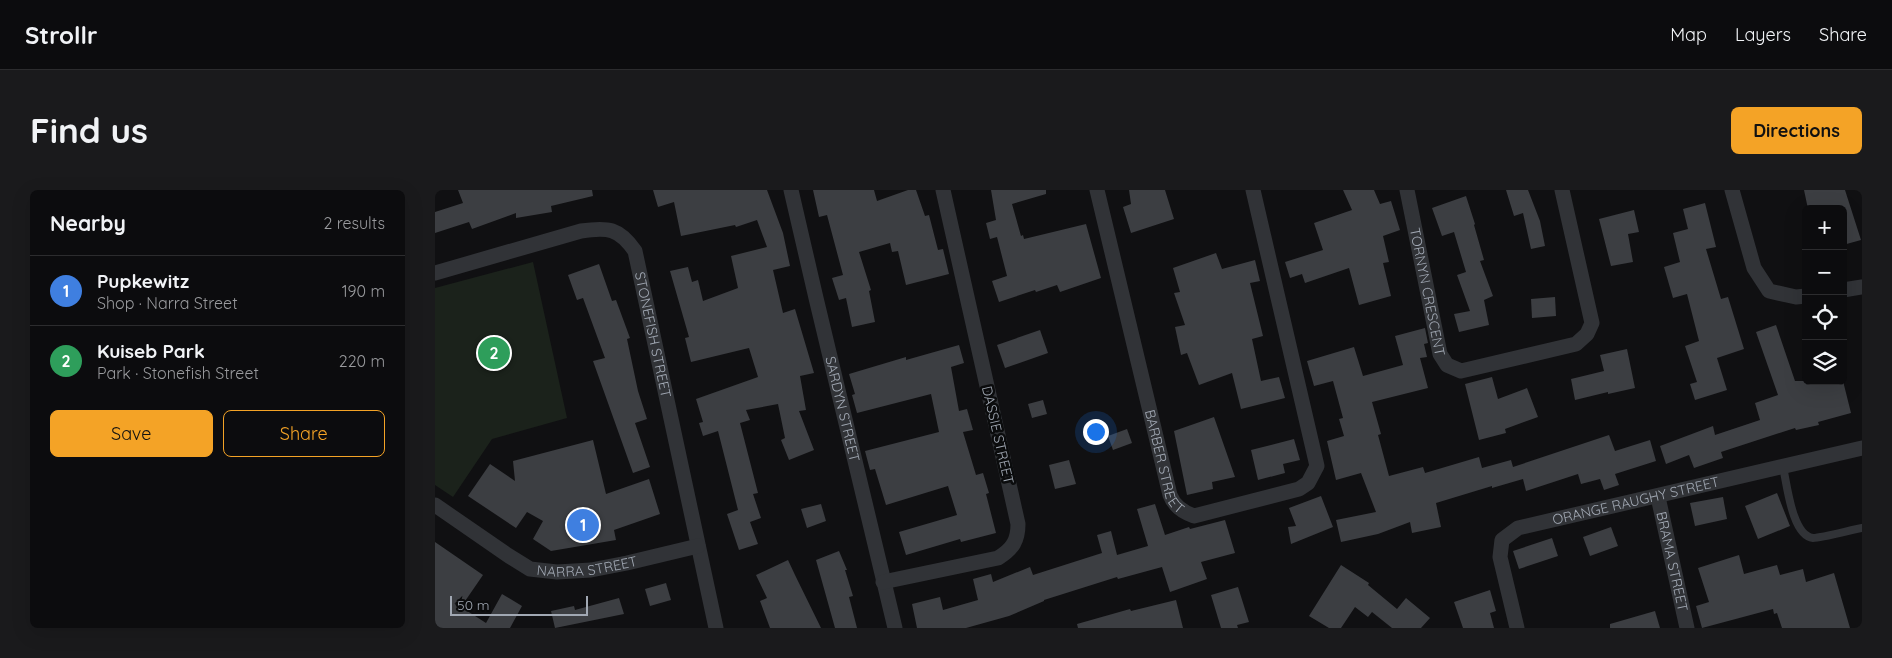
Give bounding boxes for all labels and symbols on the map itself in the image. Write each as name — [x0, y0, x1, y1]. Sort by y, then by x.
street label: TORNYN CRESCENT — [1406, 226, 1449, 358]
street label: STONEFISH STREET — [631, 270, 675, 399]
pin: 2 — [478, 334, 510, 372]
street label: SARDYN STREET — [821, 354, 864, 464]
street label: DASSIE STREET — [978, 384, 1018, 486]
street label: BARBER STREET — [1141, 408, 1188, 518]
your location — [1083, 419, 1109, 445]
street label: ORANGE RAUGHY STREET — [1551, 473, 1721, 529]
pin: 1 — [567, 506, 599, 544]
street label: BRAMA STREET — [1652, 510, 1692, 613]
street label: NARRA STREET — [536, 552, 639, 581]
scale bar — [450, 593, 587, 616]

